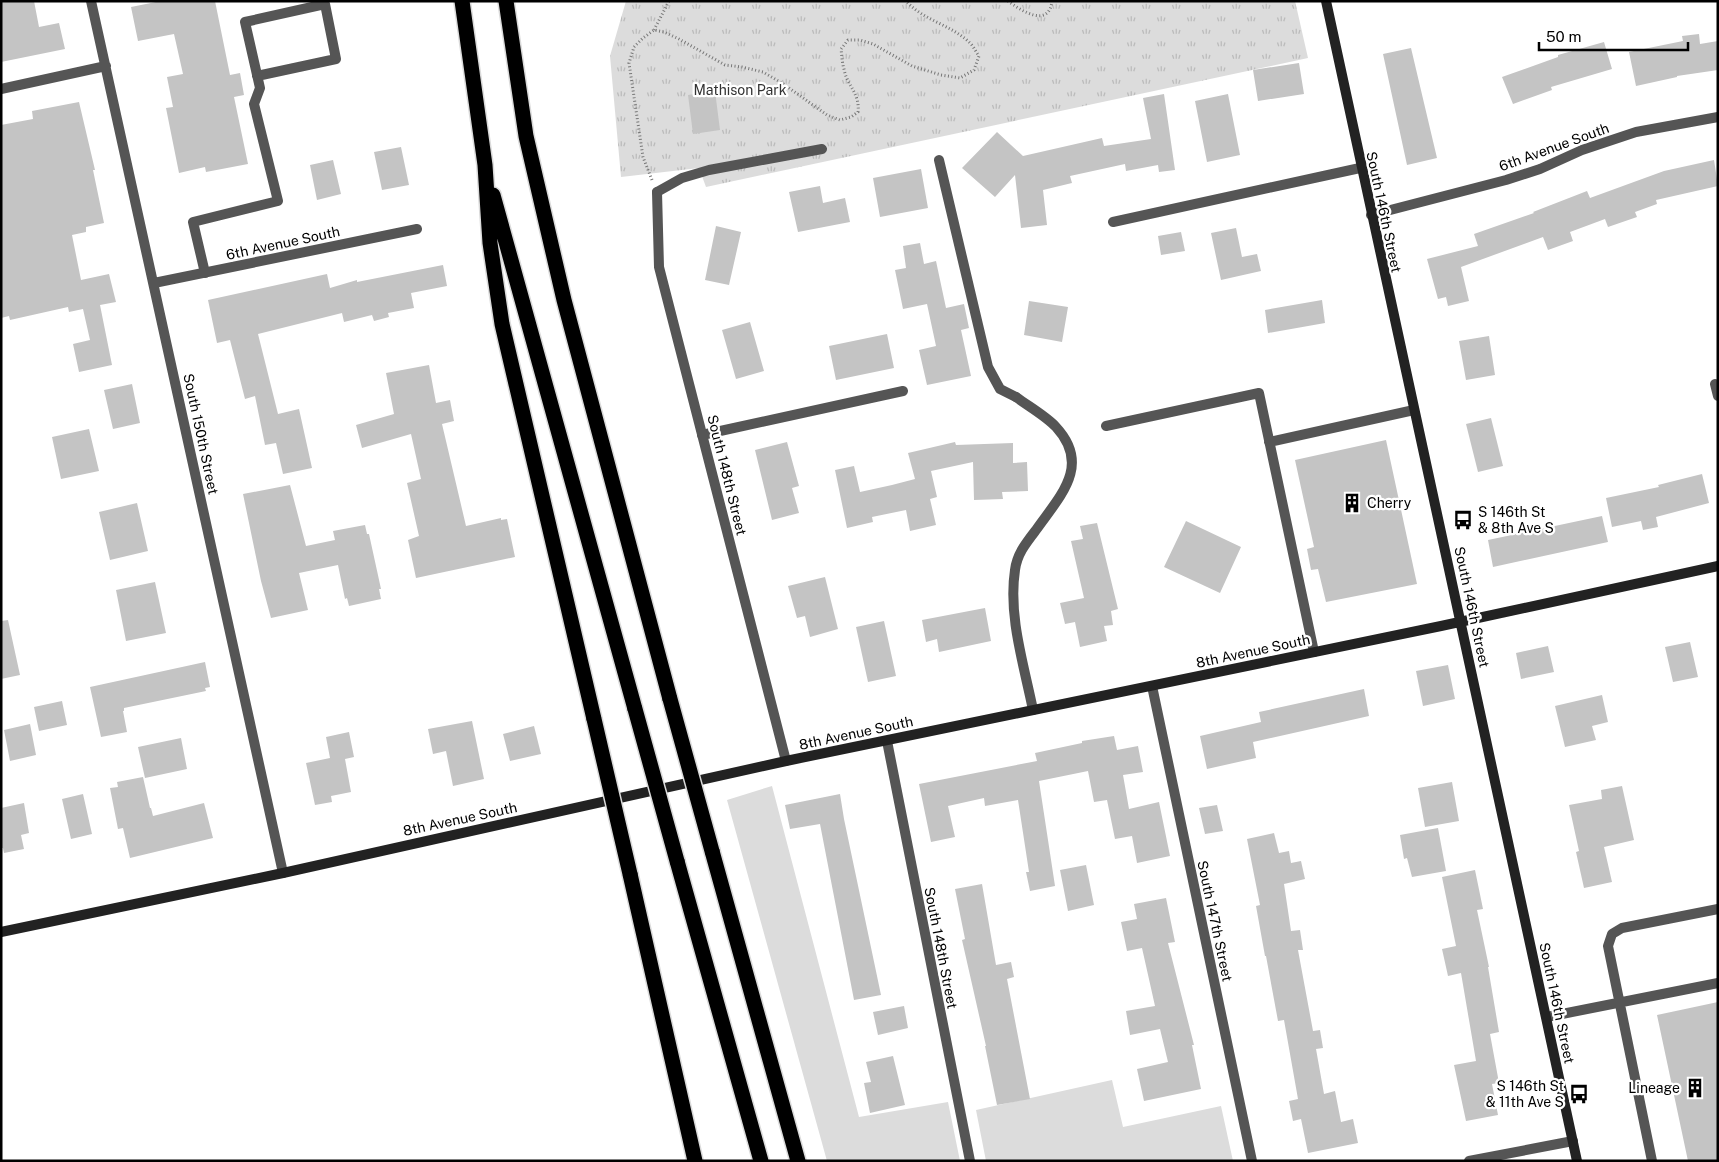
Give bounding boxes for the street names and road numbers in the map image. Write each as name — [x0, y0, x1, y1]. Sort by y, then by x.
street label: 6th Avenue South — [1497, 120, 1611, 174]
street label: South 146th Street — [1363, 150, 1405, 274]
street label: 6th Avenue South — [225, 223, 341, 263]
street label: South 150th Street — [180, 372, 222, 496]
street label: South 148th Street — [704, 413, 750, 537]
street label: South 146th Street — [1451, 545, 1493, 669]
street label: 8th Avenue South — [1194, 631, 1312, 671]
street label: 8th Avenue South — [797, 713, 915, 753]
street label: 8th Avenue South — [401, 799, 519, 839]
street label: South 147th Street — [1194, 859, 1236, 983]
street label: South 148th Street — [921, 886, 961, 1010]
street label: South 146th Street — [1536, 941, 1578, 1065]

